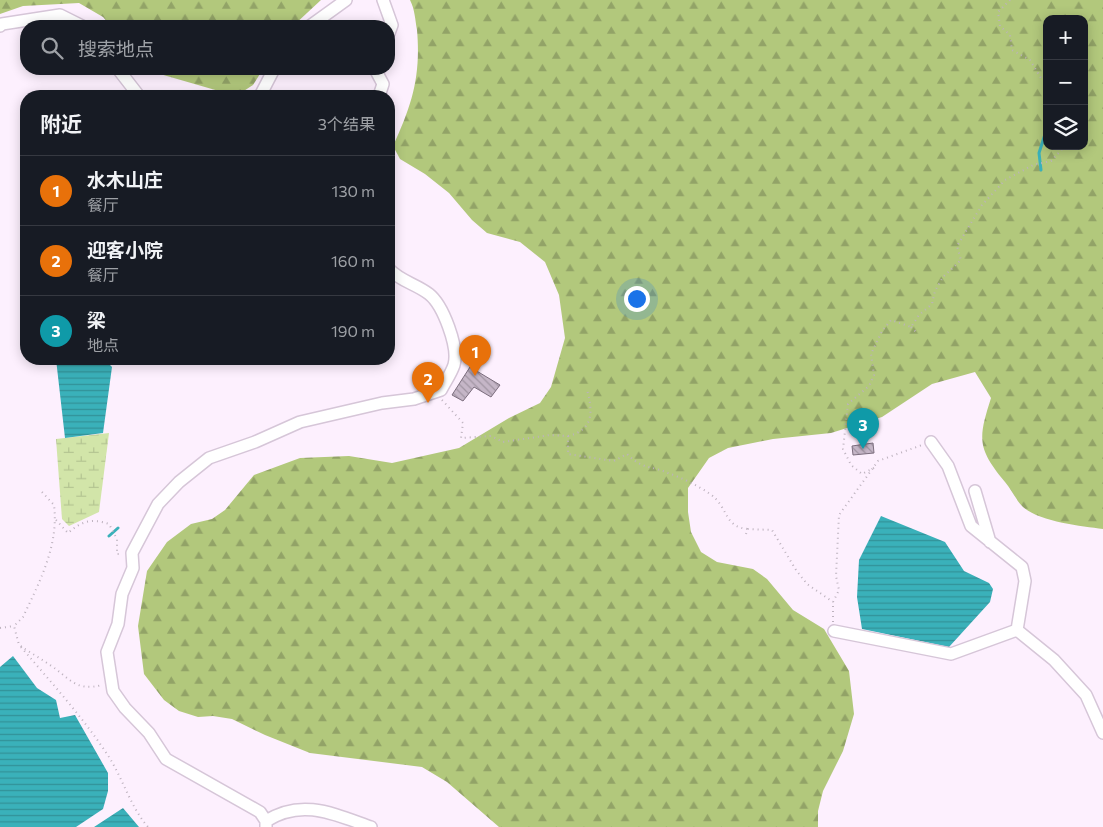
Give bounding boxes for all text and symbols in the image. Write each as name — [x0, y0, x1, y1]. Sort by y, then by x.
map controls — [1043, 15, 1088, 150]
button: + — [1043, 15, 1088, 60]
search box — [20, 20, 395, 75]
icon: search — [38, 34, 66, 62]
text: 搜索地点 — [78, 37, 154, 60]
button: − — [1043, 60, 1088, 105]
button: layers — [1043, 105, 1088, 150]
text: 附近 — [40, 111, 82, 136]
text: 3个结果 — [318, 114, 375, 133]
text: 水木山庄 — [87, 168, 163, 191]
text: 1 — [52, 181, 60, 200]
text: 130 m — [332, 181, 375, 200]
text: 餐厅 — [87, 195, 119, 214]
text: 迎客小院 — [87, 238, 163, 261]
text: 2 — [51, 251, 61, 270]
text: 160 m — [331, 251, 375, 270]
text: 餐厅 — [87, 265, 119, 284]
your location — [624, 286, 650, 312]
text: 梁 — [87, 308, 106, 331]
text: 3 — [51, 321, 61, 340]
text: 190 m — [331, 321, 375, 340]
text: 地点 — [87, 335, 119, 354]
pin: 1 — [459, 335, 491, 376]
pin: 2 — [412, 362, 444, 403]
pin: 3 — [847, 408, 879, 449]

